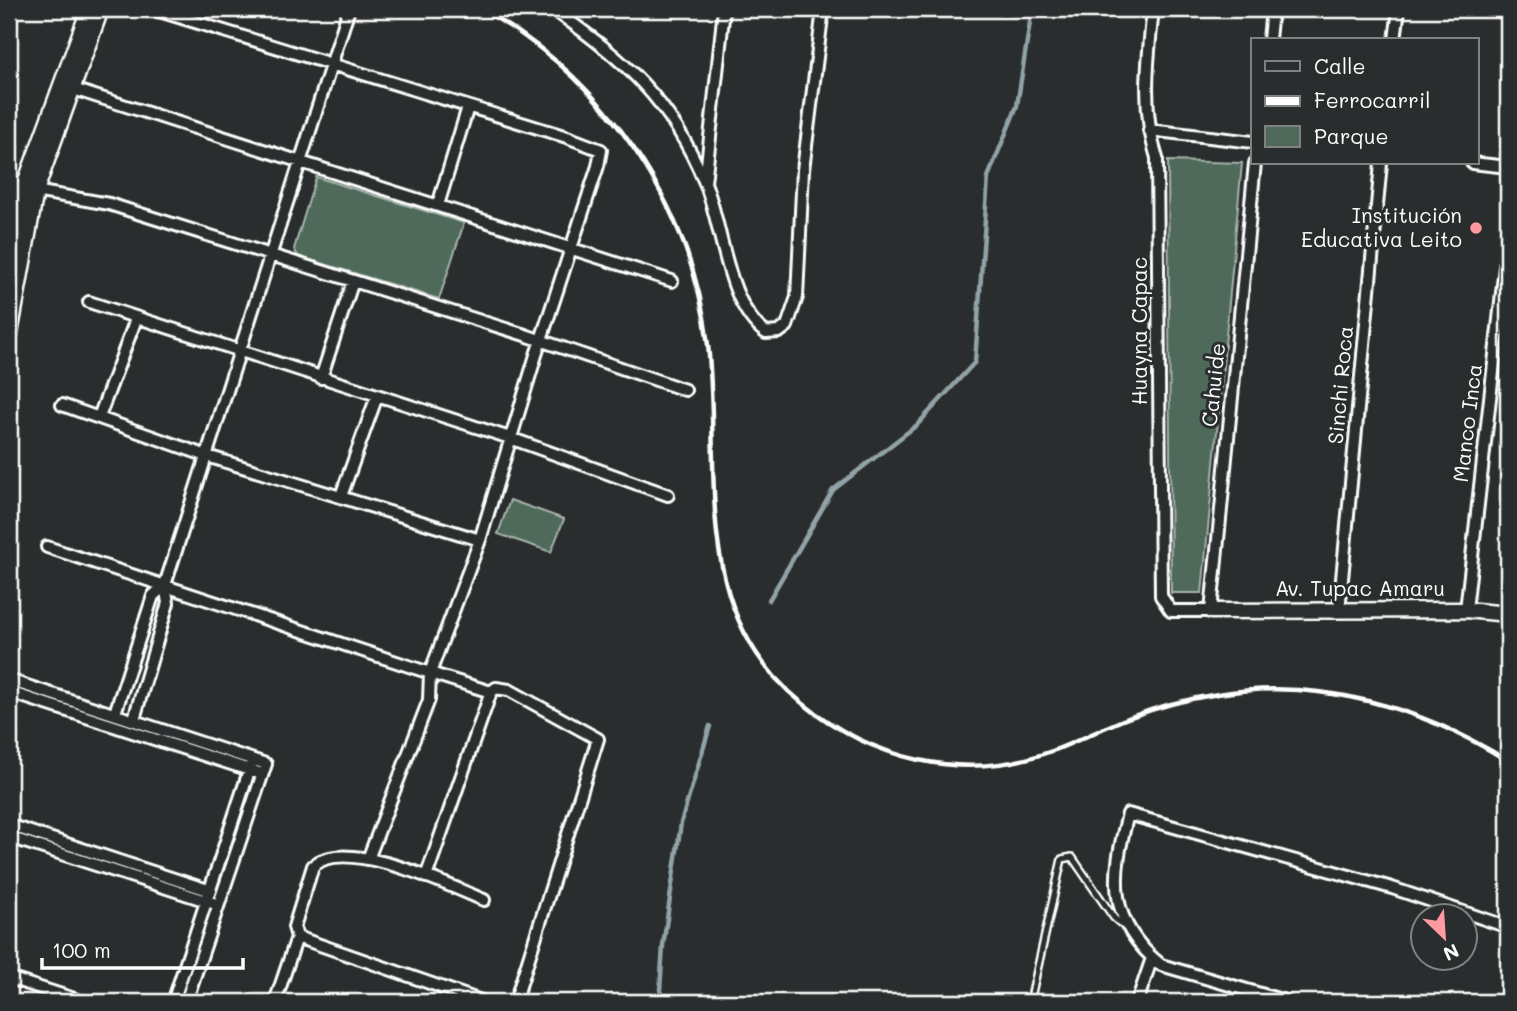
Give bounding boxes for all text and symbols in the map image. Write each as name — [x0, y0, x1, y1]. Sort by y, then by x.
legend — [1251, 38, 1478, 164]
text: Calle — [1314, 52, 1366, 79]
text: Ferrocarril — [1314, 86, 1431, 113]
text: Parque — [1314, 122, 1388, 149]
place label: Institución Educativa Leito — [1301, 201, 1462, 252]
marker: Institución Educativa Leito — [1468, 220, 1484, 236]
street label: Huayna Capac — [1125, 257, 1152, 405]
street label: Sinchi Roca — [1321, 325, 1358, 445]
street label: Cahuide — [1195, 342, 1230, 428]
street label: Manco Inca — [1446, 362, 1487, 484]
street label: Av. Tupac Amaru — [1275, 574, 1445, 601]
north arrow — [1408, 902, 1478, 972]
scale bar — [42, 927, 243, 971]
text: 100 m — [52, 936, 111, 963]
text: N — [1440, 938, 1463, 967]

